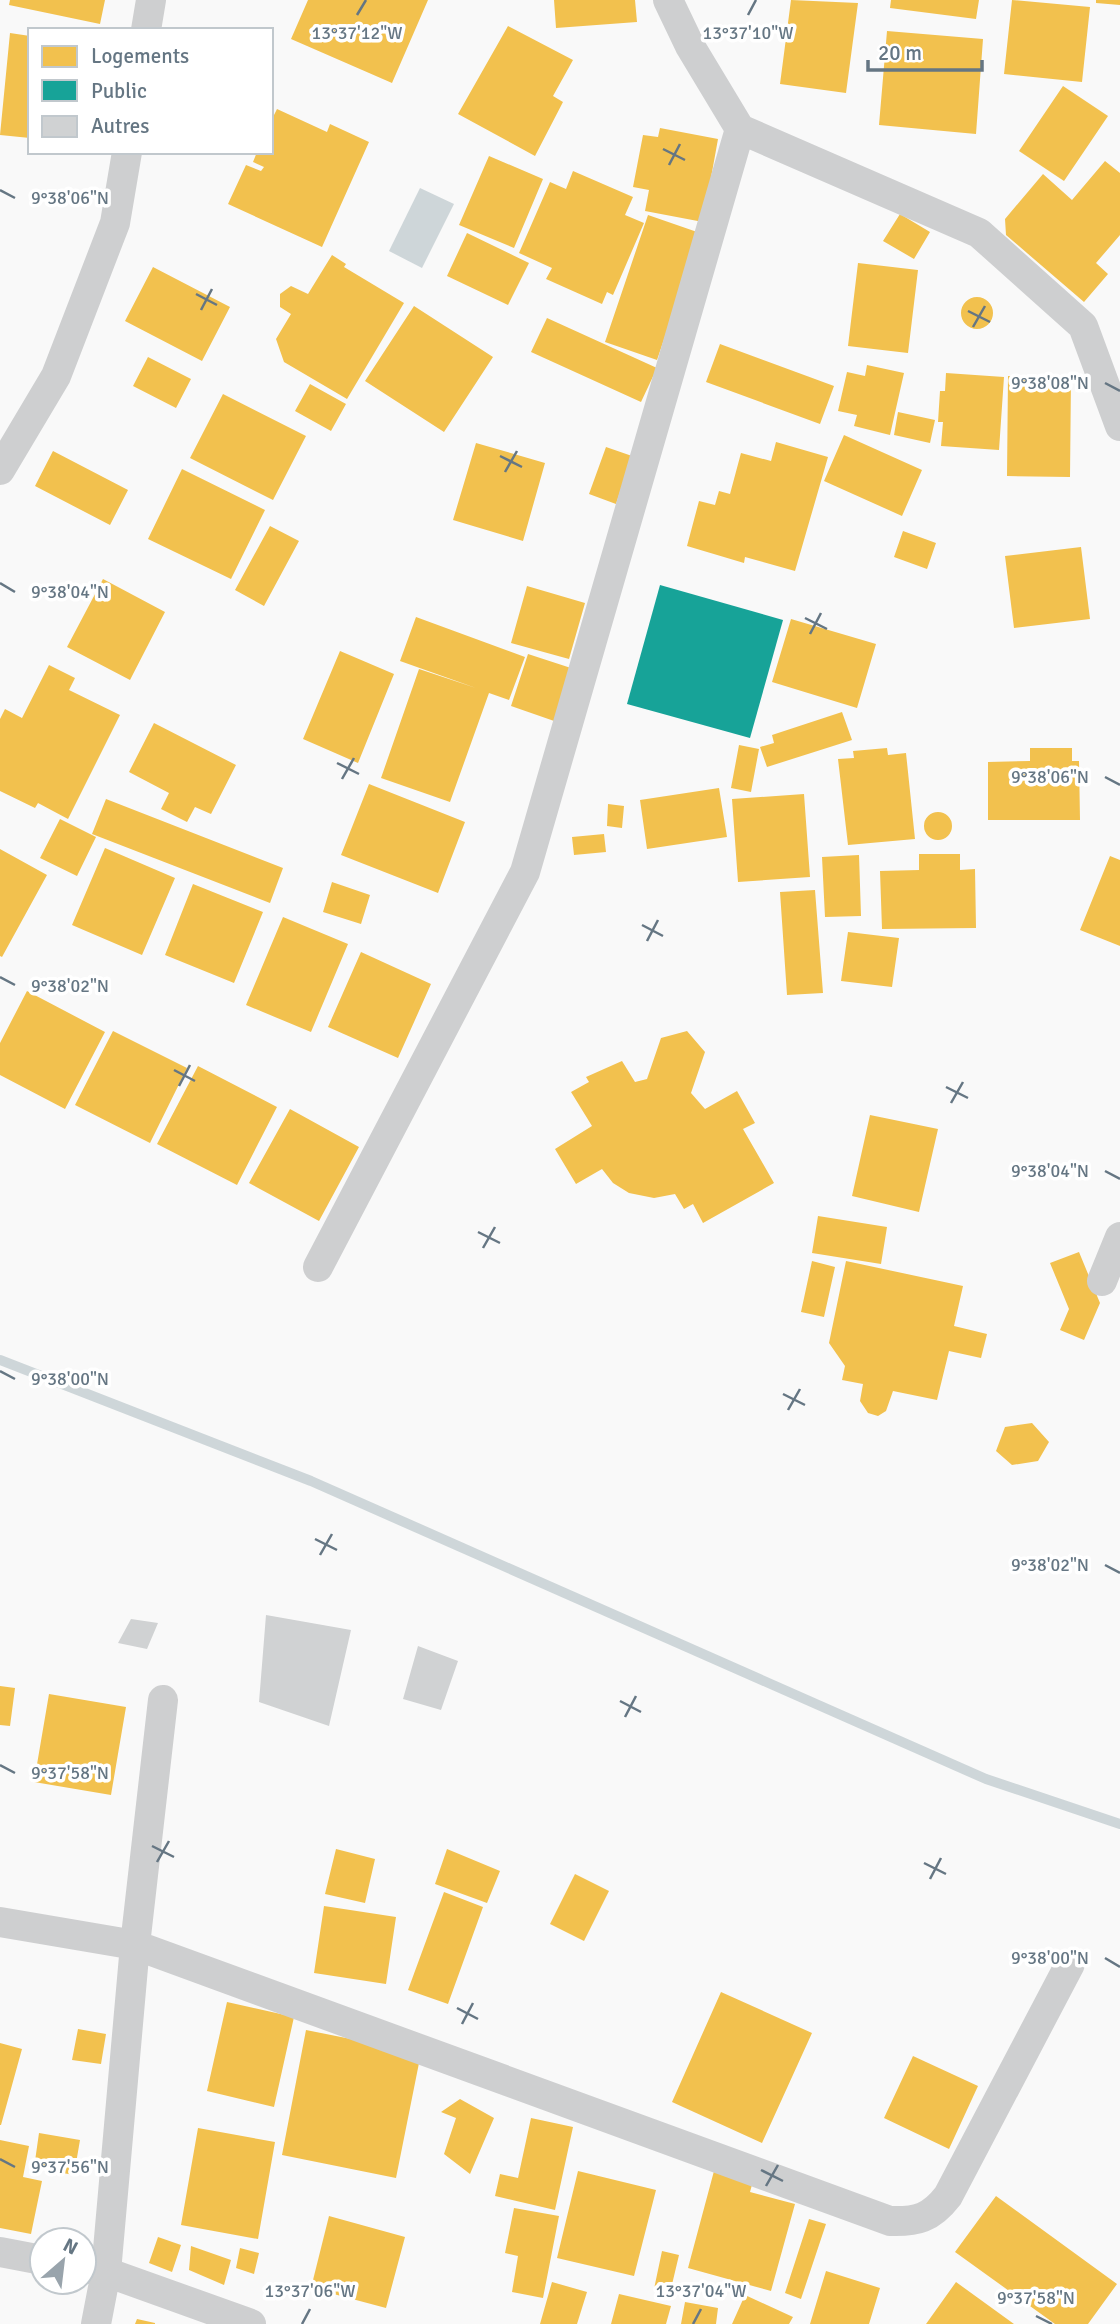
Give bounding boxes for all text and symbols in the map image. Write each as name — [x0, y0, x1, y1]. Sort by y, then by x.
text: 13°37'12"W — [312, 22, 402, 44]
text: 13°37'10"W — [703, 22, 793, 44]
legend — [28, 28, 273, 154]
scale bar — [868, 28, 982, 72]
text: 20 m — [878, 40, 922, 66]
text: Logements — [91, 43, 189, 69]
text: Public — [91, 78, 147, 104]
text: Autres — [91, 113, 149, 139]
text: 9°38'06"N — [31, 187, 109, 209]
text: 9°38'08"N — [1011, 372, 1089, 394]
text: 9°38'04"N — [31, 581, 109, 603]
text: 9°38'06"N — [1011, 766, 1089, 788]
text: 9°38'02"N — [31, 975, 109, 997]
text: 9°38'04"N — [1011, 1160, 1089, 1182]
text: 9°38'00"N — [31, 1368, 109, 1390]
text: 9°38'02"N — [1011, 1554, 1089, 1576]
text: 9°37'58"N — [31, 1762, 109, 1784]
text: 9°38'00"N — [1011, 1947, 1089, 1969]
text: 9°37'56"N — [31, 2156, 109, 2178]
north arrow — [28, 2226, 98, 2296]
text: N — [59, 2233, 82, 2261]
text: 13°37'06"W — [265, 2280, 355, 2302]
text: 13°37'04"W — [656, 2280, 746, 2302]
text: 9°37'58"N — [997, 2287, 1075, 2309]

